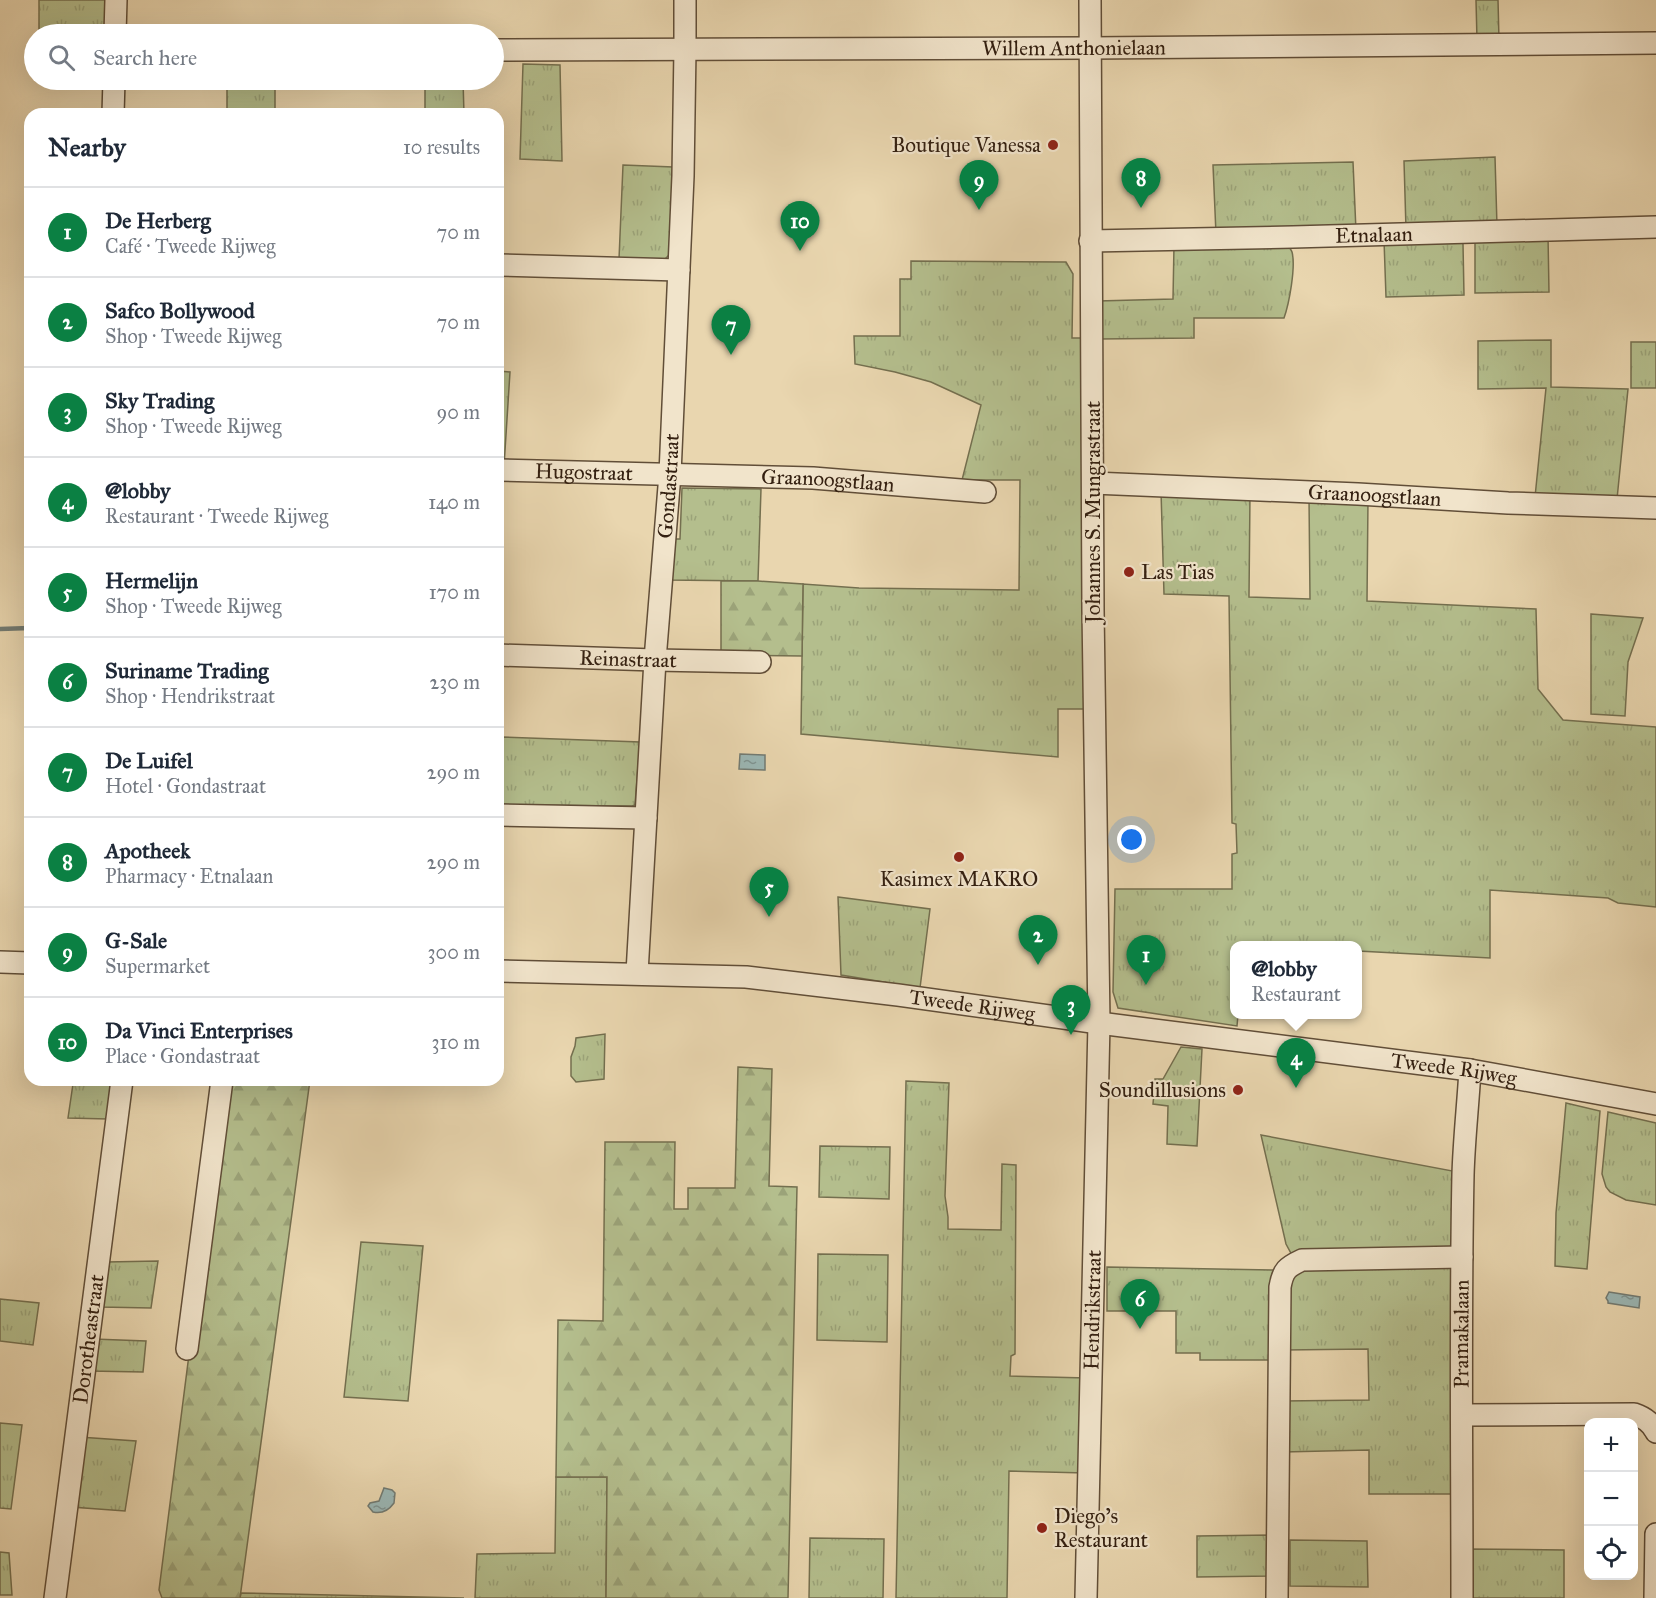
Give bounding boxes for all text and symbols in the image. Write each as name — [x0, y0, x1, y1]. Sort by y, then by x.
search box — [24, 24, 504, 90]
street label: Willem Anthonielaan — [982, 34, 1166, 61]
icon: search — [45, 41, 78, 74]
text: Search here — [93, 44, 197, 71]
text: Nearby — [48, 131, 126, 163]
place label: Boutique Vanessa — [891, 132, 1041, 158]
text: 10 results — [403, 135, 480, 159]
marker: Boutique Vanessa — [1046, 138, 1060, 152]
pin: 8 — [1122, 158, 1160, 208]
pin: 9 — [960, 160, 998, 210]
pin: 10 — [780, 202, 820, 251]
text: De Herberg — [105, 207, 211, 234]
text: 1 — [64, 220, 71, 244]
text: 70 m — [437, 220, 480, 244]
street label: Etnalaan — [1335, 221, 1413, 249]
text: Café · Tweede Rijweg — [105, 234, 276, 258]
text: Safco Bollywood — [105, 297, 255, 324]
pin: 7 — [712, 306, 750, 355]
text: 2 — [63, 310, 72, 334]
text: 70 m — [437, 310, 480, 334]
text: Shop · Tweede Rijweg — [105, 324, 281, 348]
text: Sky Trading — [105, 387, 214, 414]
text: 3 — [64, 400, 72, 424]
text: 90 m — [437, 400, 480, 424]
street label: Johannes S. Mungrastraat — [1080, 400, 1106, 625]
text: Shop · Tweede Rijweg — [105, 414, 281, 438]
street label: Gondastraat — [652, 432, 685, 539]
street label: Hugostraat — [535, 458, 634, 486]
street label: Graanoogstlaan — [761, 464, 895, 498]
text: @lobby — [105, 477, 170, 504]
street label: Graanoogstlaan — [1307, 479, 1442, 512]
text: 4 — [62, 490, 73, 514]
text: 140 m — [428, 490, 480, 514]
text: Restaurant · Tweede Rijweg — [105, 504, 328, 528]
place label: Las Tias — [1141, 559, 1214, 585]
marker: Las Tias — [1122, 565, 1136, 579]
text: Hermelijn — [105, 567, 198, 594]
text: 5 — [63, 580, 72, 604]
text: 170 m — [429, 580, 480, 604]
text: Shop · Tweede Rijweg — [105, 594, 281, 618]
street label: Reinastraat — [579, 645, 678, 673]
text: Suriname Trading — [105, 657, 269, 684]
text: 6 — [62, 670, 73, 694]
text: 230 m — [429, 670, 480, 694]
text: Shop · Hendrikstraat — [105, 684, 275, 708]
text: De Luifel — [105, 747, 193, 774]
text: 7 — [62, 760, 73, 784]
text: 290 m — [427, 760, 480, 784]
text: Hotel · Gondastraat — [105, 774, 266, 798]
your location — [1117, 825, 1146, 854]
text: Apotheek — [105, 837, 191, 864]
text: 8 — [62, 850, 73, 874]
text: 290 m — [427, 850, 480, 874]
marker: Kasimex MAKRO — [952, 850, 966, 864]
text: Pharmacy · Etnalaan — [105, 864, 273, 888]
place label: Kasimex MAKRO — [880, 866, 1038, 892]
pin: 5 — [750, 868, 788, 917]
pin: 2 — [1018, 916, 1058, 965]
text: G-Sale — [105, 927, 167, 954]
pin: 1 — [1126, 936, 1166, 985]
text: 9 — [62, 940, 73, 964]
text: 300 m — [428, 940, 480, 964]
popup — [1230, 941, 1362, 1019]
text: Supermarket — [105, 954, 210, 978]
text: @lobby — [1251, 955, 1317, 982]
text: Restaurant — [1251, 982, 1341, 1006]
street label: Tweede Rijweg — [908, 984, 1037, 1027]
pin: 3 — [1052, 986, 1090, 1035]
text: Da Vinci Enterprises — [105, 1017, 293, 1044]
text: 10 — [58, 1030, 77, 1054]
text: 310 m — [431, 1030, 480, 1054]
pin: 4 — [1276, 1038, 1316, 1088]
text: Place · Gondastraat — [105, 1044, 260, 1068]
street label: Tweede Rijweg — [1390, 1047, 1519, 1091]
place label: Soundillusions — [1099, 1077, 1226, 1103]
marker: Soundillusions — [1231, 1083, 1245, 1097]
street label: Hendrikstraat — [1078, 1249, 1107, 1370]
street label: Dorotheastraat — [67, 1272, 110, 1406]
pin: 6 — [1120, 1280, 1160, 1329]
street label: Pramakalaan — [1448, 1280, 1475, 1388]
map controls — [1584, 1418, 1638, 1580]
button: + — [1584, 1418, 1638, 1472]
button: − — [1584, 1472, 1638, 1526]
place label: Diego's Restaurant — [1054, 1503, 1149, 1553]
marker: Diego's Restaurant — [1035, 1521, 1049, 1535]
button: locate — [1584, 1526, 1638, 1580]

